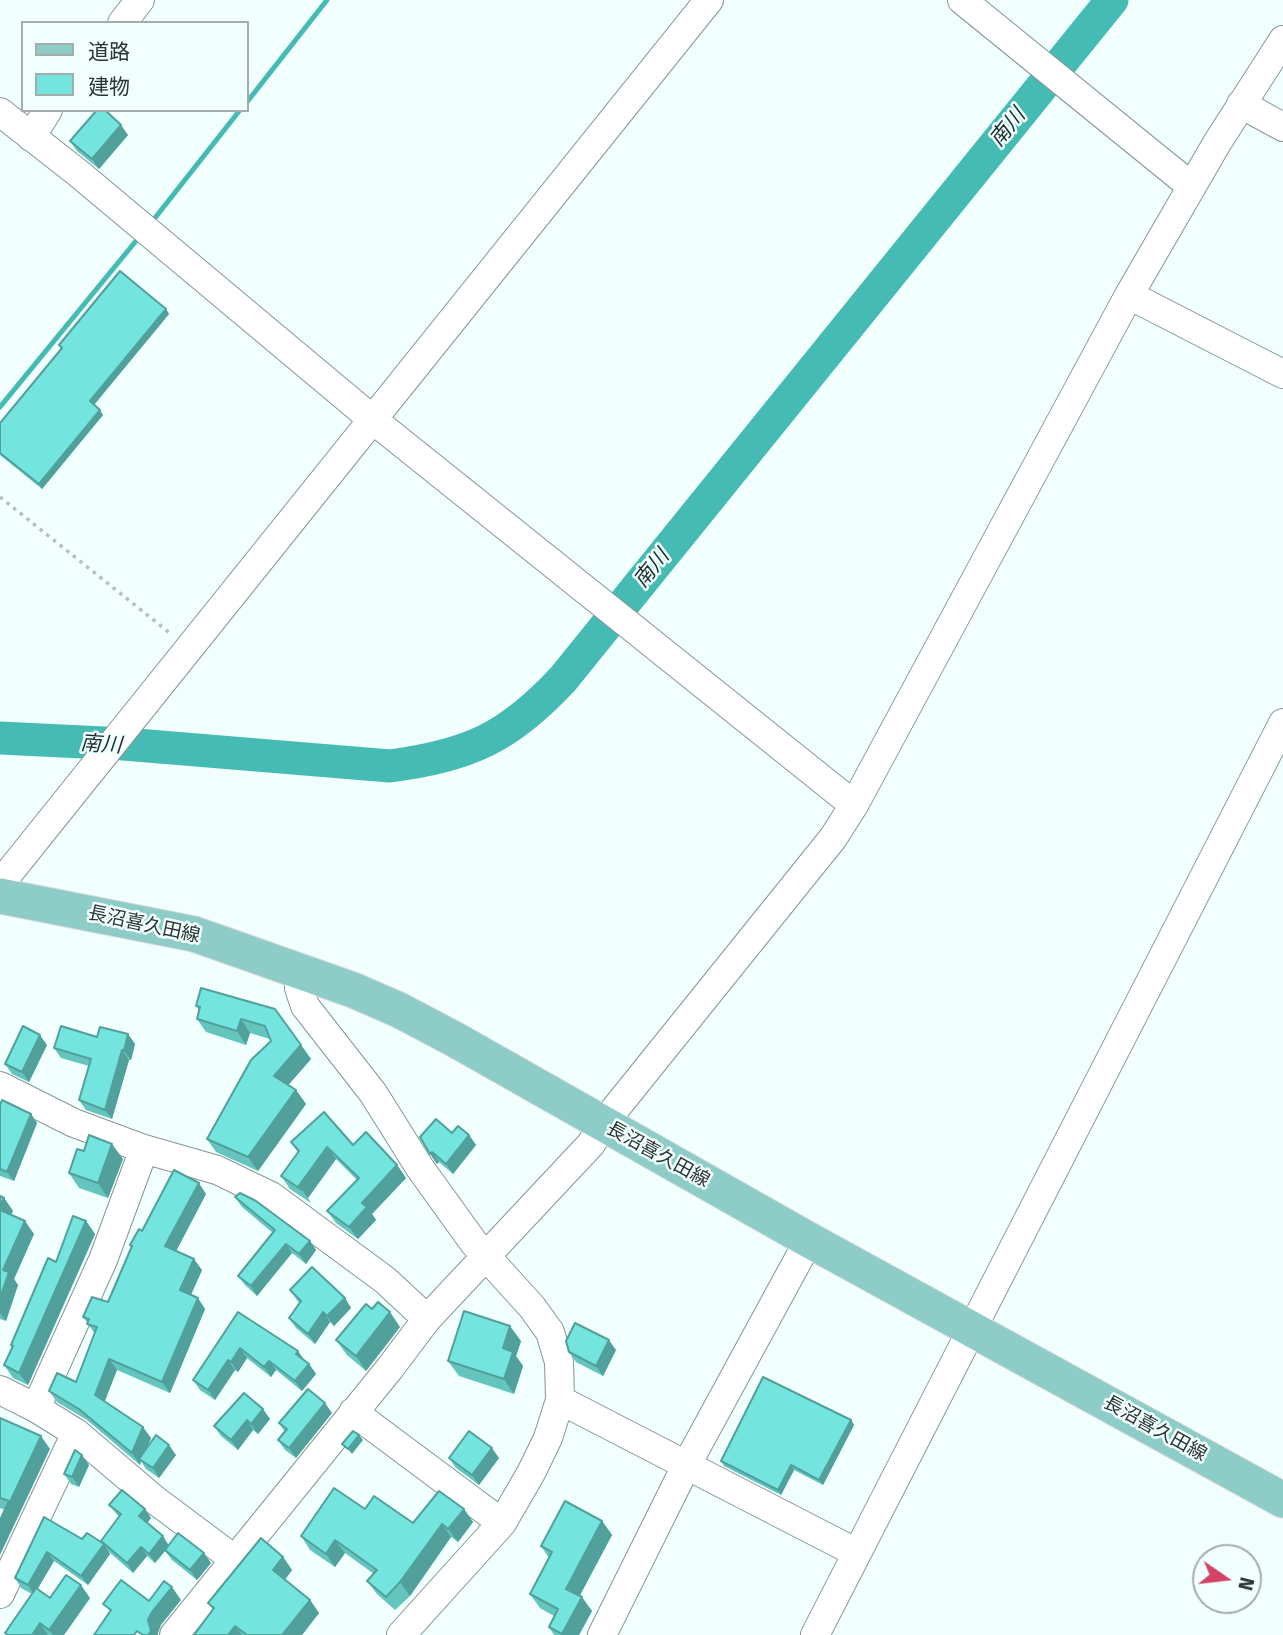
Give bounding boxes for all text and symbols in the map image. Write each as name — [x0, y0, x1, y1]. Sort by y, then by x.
legend — [21, 21, 248, 112]
text: 道路 — [88, 39, 130, 65]
text: 建物 — [88, 74, 130, 100]
water label: 南川 — [985, 104, 1031, 152]
water label: 南川 — [629, 545, 675, 593]
water label: 南川 — [79, 731, 123, 759]
street label: 長沼喜久田線 — [86, 902, 202, 948]
street label: 長沼喜久田線 — [603, 1117, 713, 1193]
street label: 長沼喜久田線 — [1100, 1391, 1210, 1467]
north arrow — [1192, 1544, 1262, 1614]
text: N — [1233, 1575, 1259, 1593]

